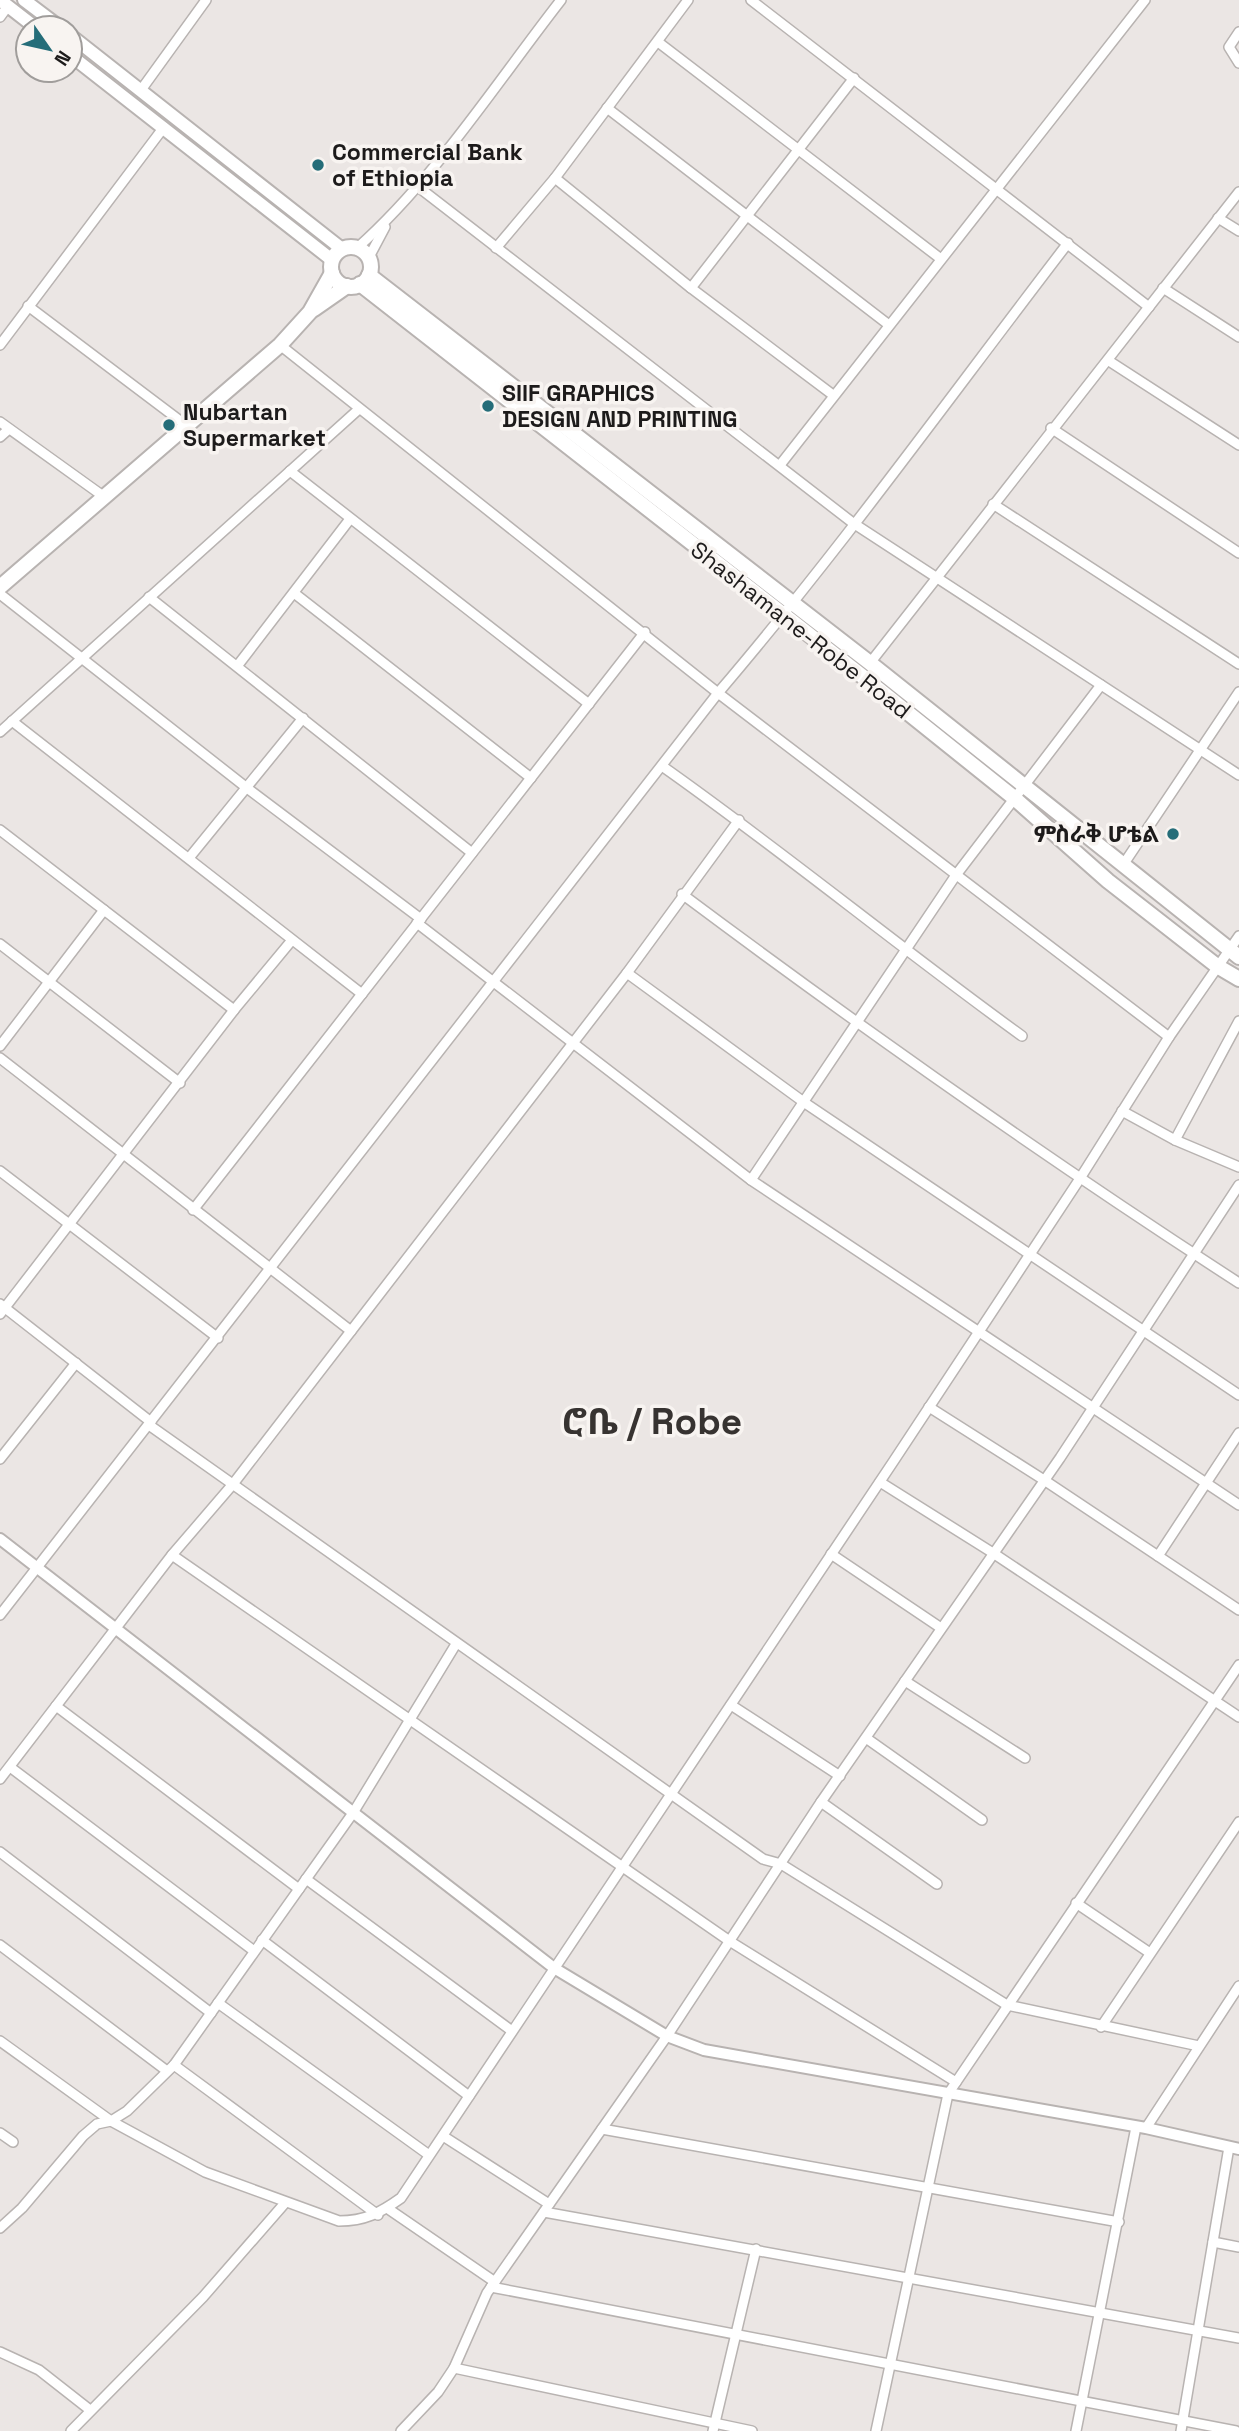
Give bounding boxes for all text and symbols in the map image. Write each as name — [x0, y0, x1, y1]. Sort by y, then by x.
north arrow — [14, 14, 84, 84]
text: N — [49, 46, 77, 70]
place label: Commercial Bank of Ethiopia — [332, 137, 523, 193]
marker: Commercial Bank of Ethiopia — [310, 157, 326, 173]
place label: SIIF GRAPHICS DESIGN AND PRINTING — [502, 378, 738, 434]
place label: Nubartan Supermarket — [183, 397, 326, 453]
marker: SIIF GRAPHICS DESIGN AND PRINTING — [480, 398, 496, 414]
marker: Nubartan Supermarket — [161, 417, 177, 433]
street label: Shashamane-Robe Road — [685, 535, 917, 725]
place label: ምስራቅ ሆቴል — [1034, 819, 1159, 849]
marker: ምስራቅ ሆቴል — [1165, 826, 1181, 842]
district label: ሮቤ / Robe — [562, 1398, 742, 1445]

